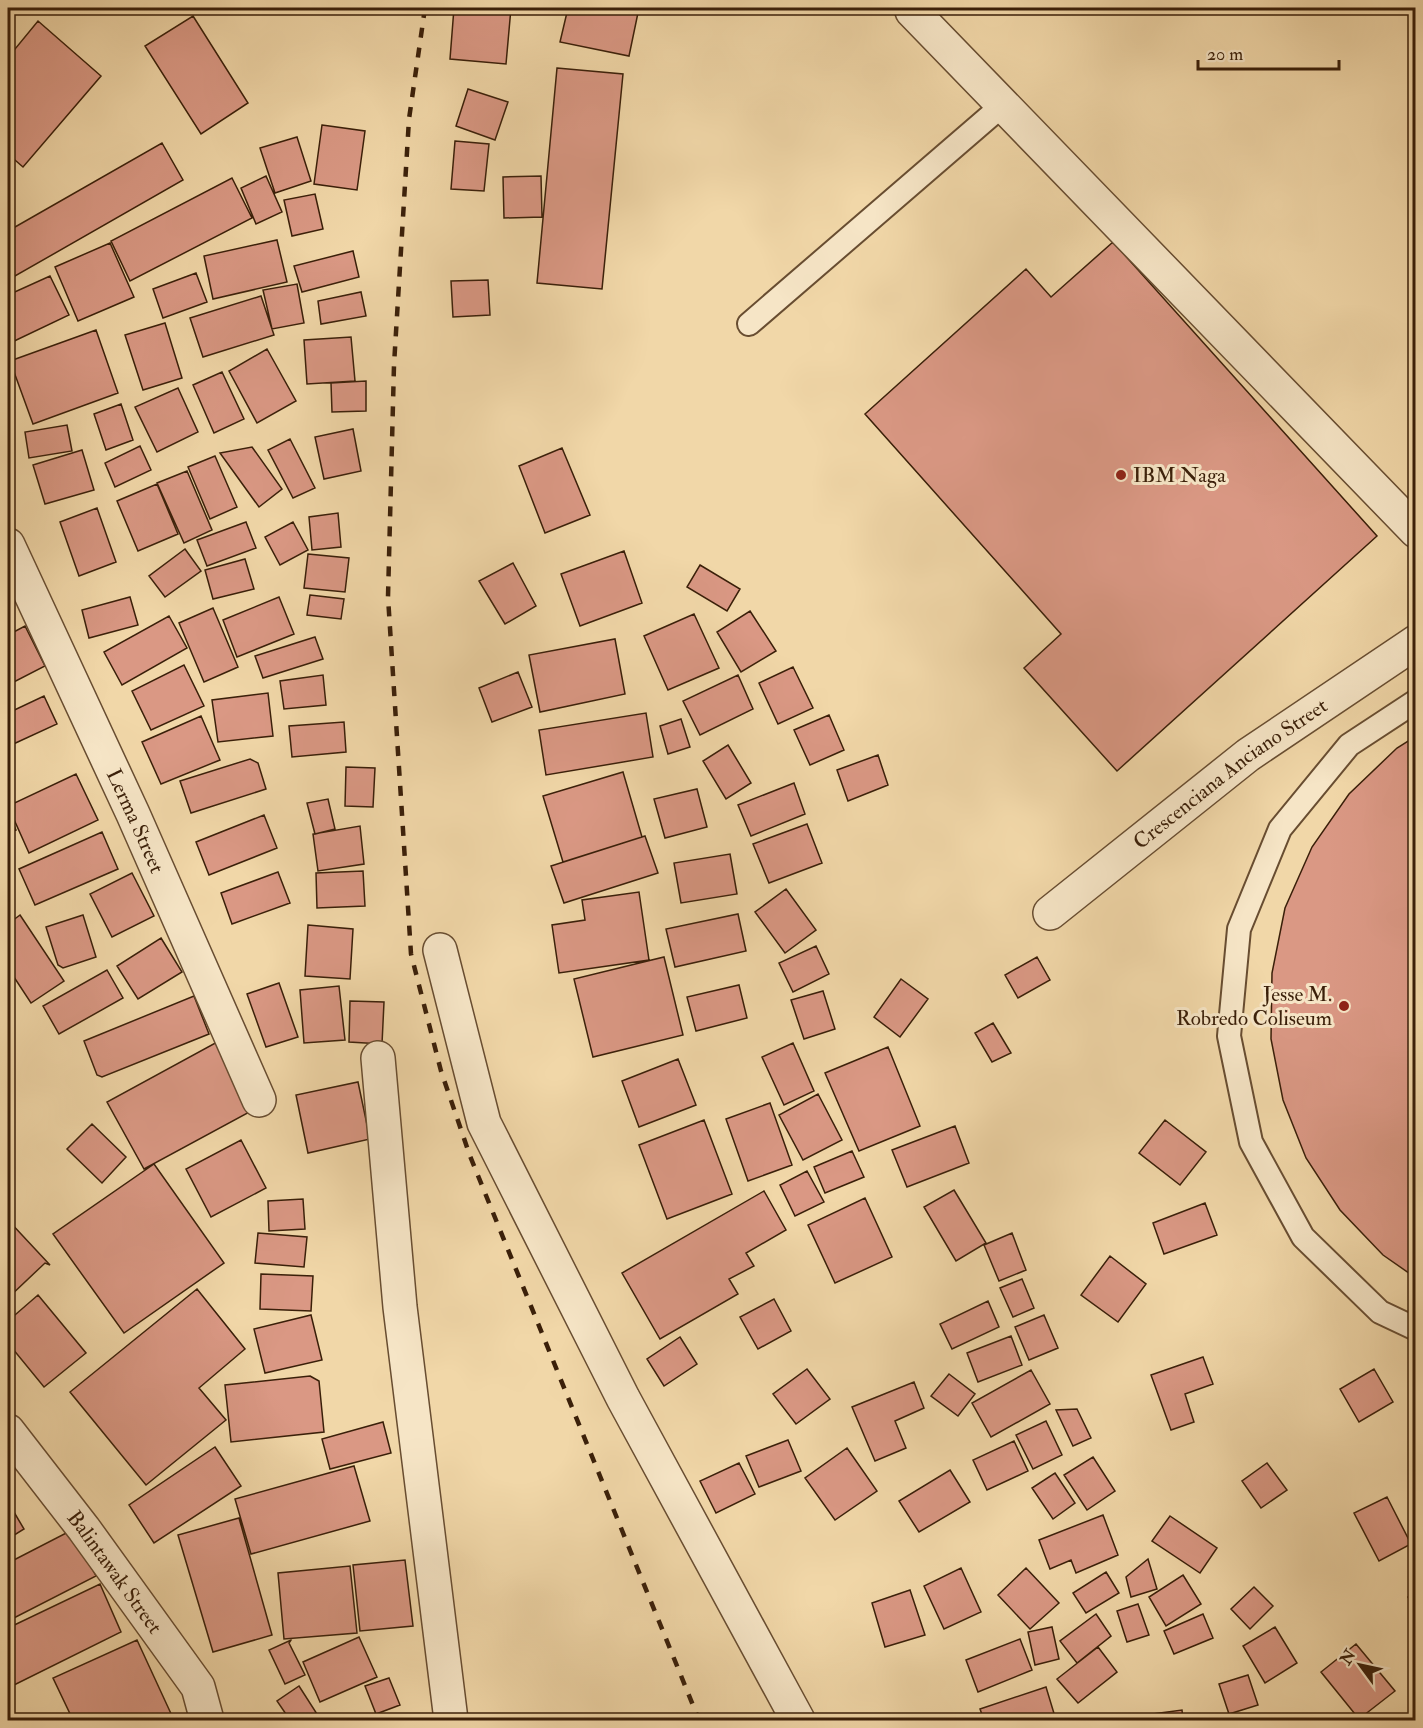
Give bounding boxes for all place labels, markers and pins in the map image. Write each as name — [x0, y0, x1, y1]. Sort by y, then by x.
place label: IBM Naga — [1133, 462, 1226, 489]
marker: IBM Naga — [1114, 468, 1128, 482]
place label: Jesse M. Robredo Coliseum — [1176, 981, 1332, 1032]
marker: Jesse M. Robredo Coliseum — [1337, 999, 1351, 1013]

